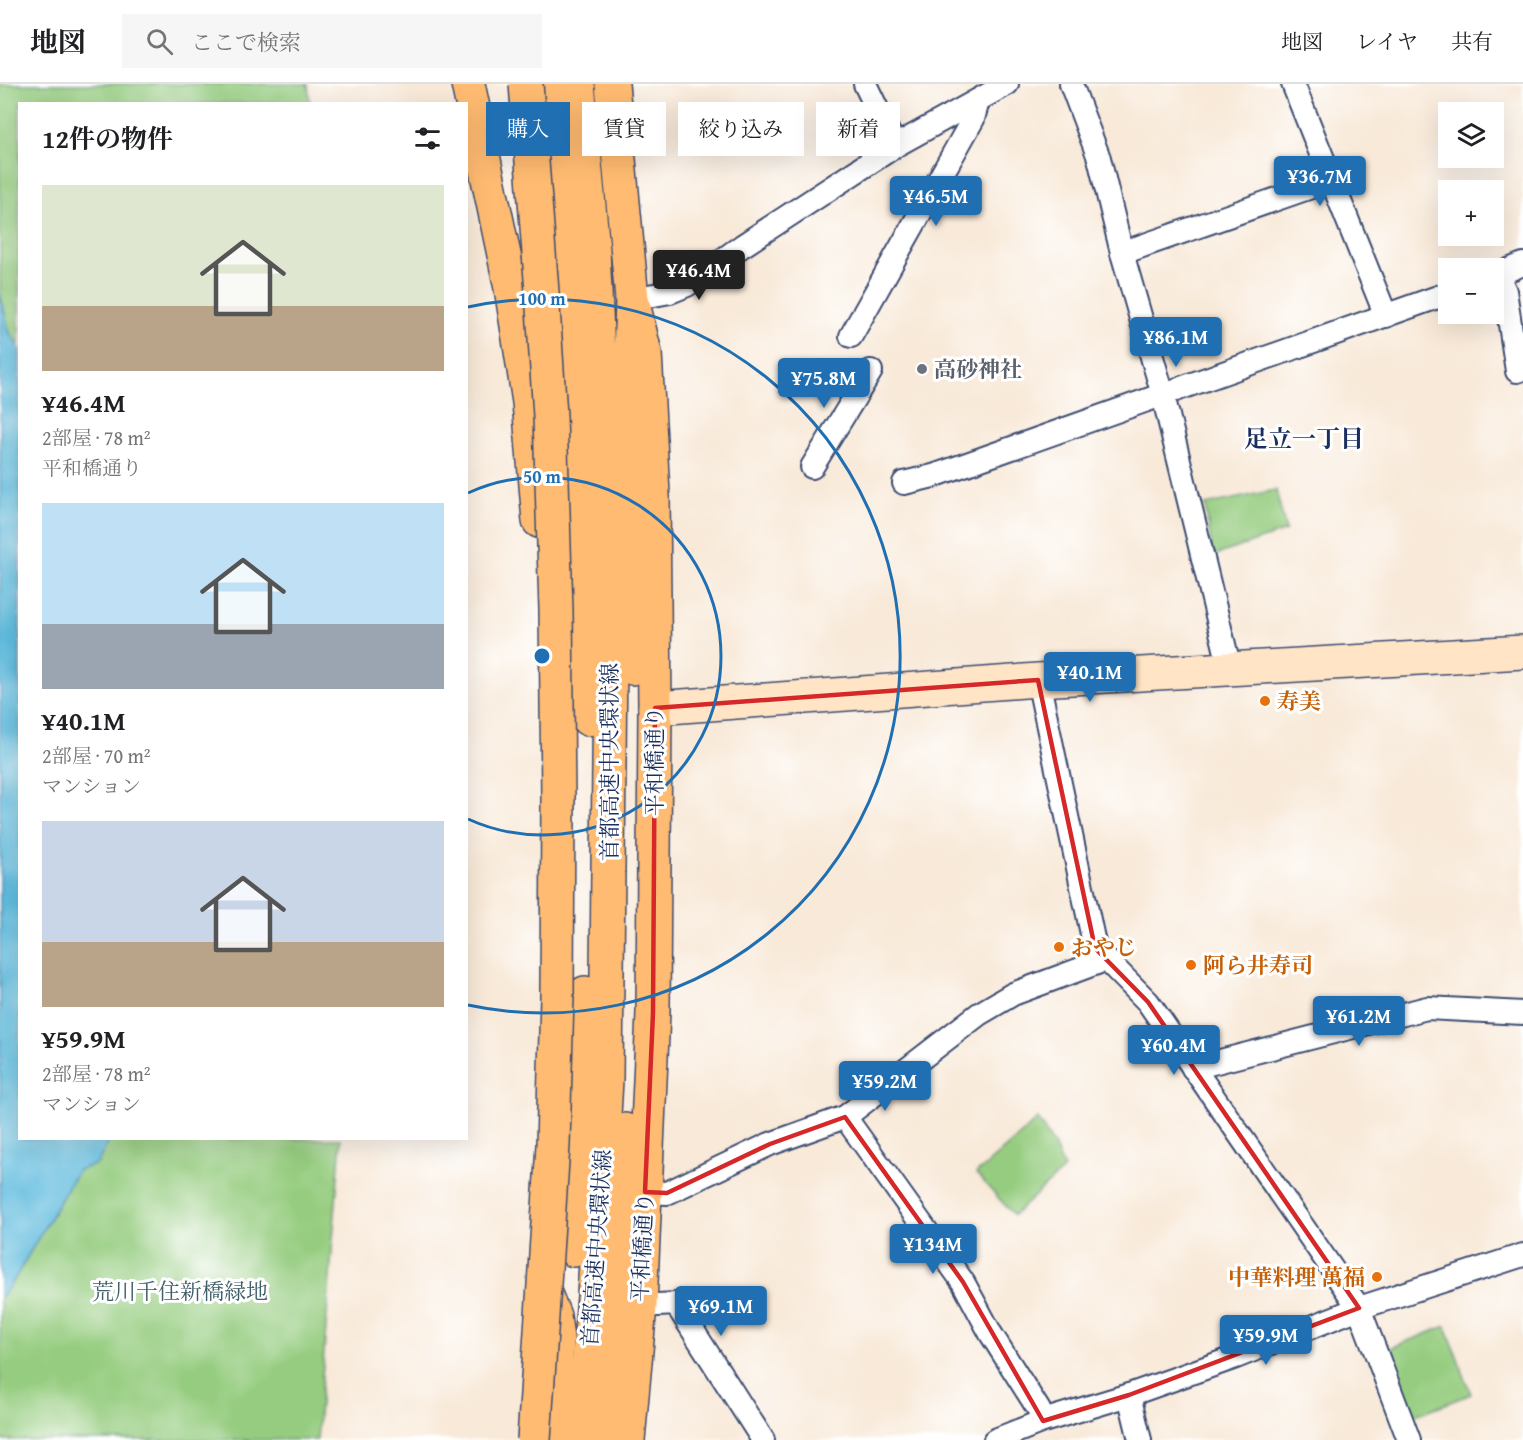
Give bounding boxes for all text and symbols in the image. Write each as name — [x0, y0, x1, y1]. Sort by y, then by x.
search box — [122, 14, 542, 68]
text: 地図 — [30, 21, 86, 62]
icon: search — [143, 25, 176, 58]
text: ここで検索 — [191, 26, 301, 58]
text: 地図 — [1281, 26, 1323, 57]
text: レイヤ — [1356, 26, 1418, 57]
text: 共有 — [1451, 26, 1493, 57]
chip: 購入 — [486, 102, 570, 156]
chip: 賃貸 — [582, 102, 666, 156]
chip: 絞り込み — [678, 102, 804, 156]
chip: 新着 — [816, 102, 900, 156]
map controls — [1438, 102, 1504, 324]
button: layers — [1438, 102, 1504, 168]
text: 12件の物件 — [42, 119, 173, 158]
icon: filters — [411, 122, 444, 155]
pin: ¥36.7M — [1271, 156, 1369, 207]
text: ¥36.7M — [1288, 161, 1352, 190]
pin: ¥46.5M — [887, 176, 985, 227]
button: + — [1438, 180, 1504, 246]
text: ¥46.5M — [904, 181, 968, 210]
icon: home — [189, 224, 297, 332]
pin: ¥46.4M — [650, 250, 748, 301]
text: ¥46.4M — [667, 255, 731, 284]
button: − — [1438, 258, 1504, 324]
text: 100 m — [518, 285, 566, 312]
pin: ¥86.1M — [1127, 317, 1225, 368]
text: ¥86.1M — [1144, 322, 1208, 351]
place label: 高砂神社 — [934, 353, 1022, 385]
pin: ¥75.8M — [775, 358, 873, 409]
marker: 高砂神社 — [915, 362, 929, 376]
text: ¥75.8M — [792, 363, 856, 392]
text: ¥46.4M — [42, 383, 126, 422]
district label: 足立一丁目 — [1244, 421, 1364, 456]
text: 2部屋 · 78 m² — [42, 423, 151, 452]
text: 平和橋通り — [42, 453, 142, 482]
text: 50 m — [523, 463, 562, 490]
icon: home — [189, 542, 297, 650]
centre of rings — [532, 646, 552, 666]
pin: ¥40.1M — [1041, 652, 1139, 703]
text: ¥40.1M — [1058, 657, 1122, 686]
street label: 首都高速中央環状線 — [593, 663, 625, 861]
place label: 寿美 — [1277, 685, 1321, 717]
marker: 寿美 — [1258, 694, 1272, 708]
text: ¥40.1M — [42, 701, 126, 740]
street label: 平和橋通り — [638, 706, 670, 816]
text: 2部屋 · 70 m² — [42, 741, 151, 770]
text: マンション — [42, 771, 141, 800]
icon: home — [189, 860, 297, 968]
place label: おやじ — [1071, 931, 1137, 963]
marker: おやじ — [1052, 940, 1066, 954]
place label: 阿ら井寿司 — [1203, 949, 1313, 981]
marker: 阿ら井寿司 — [1184, 958, 1198, 972]
pin: ¥61.2M — [1310, 996, 1408, 1047]
text: ¥61.2M — [1327, 1001, 1391, 1030]
text: ¥59.9M — [42, 1019, 126, 1058]
pin: ¥60.4M — [1125, 1025, 1223, 1076]
text: ¥60.4M — [1142, 1030, 1206, 1059]
text: 2部屋 · 78 m² — [42, 1059, 151, 1088]
pin: ¥59.2M — [836, 1061, 934, 1112]
text: ¥59.2M — [853, 1066, 917, 1095]
text: マンション — [42, 1089, 141, 1118]
street label: 首都高速中央環状線 — [573, 1148, 619, 1348]
street label: 平和橋通り — [623, 1191, 661, 1303]
pin: ¥134M — [891, 1224, 975, 1275]
text: ¥134M — [904, 1229, 962, 1258]
place label: 中華料理 萬福 — [1228, 1261, 1365, 1293]
marker: 中華料理 萬福 — [1370, 1270, 1384, 1284]
park label: 荒川千住新橋緑地 — [92, 1275, 268, 1307]
pin: ¥69.1M — [672, 1286, 770, 1337]
text: ¥69.1M — [689, 1291, 753, 1320]
pin: ¥59.9M — [1217, 1315, 1315, 1366]
text: ¥59.9M — [1234, 1320, 1298, 1349]

